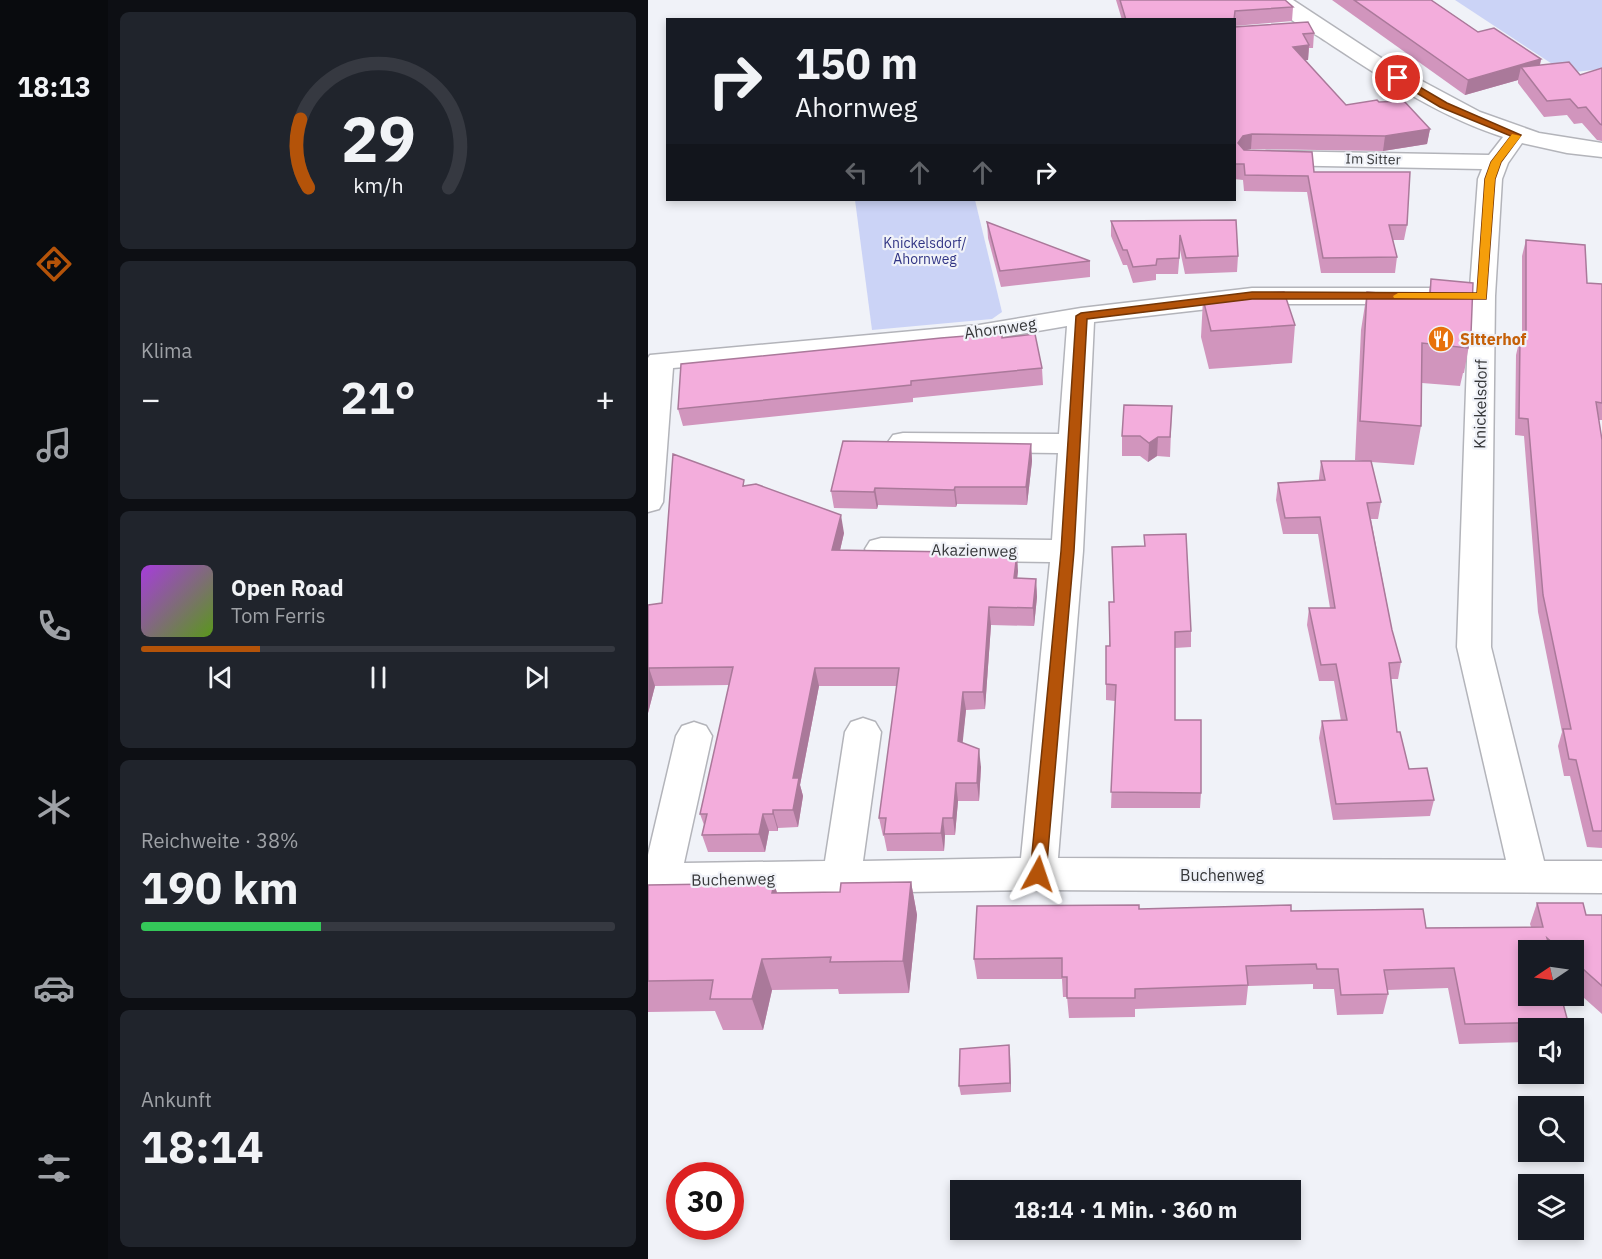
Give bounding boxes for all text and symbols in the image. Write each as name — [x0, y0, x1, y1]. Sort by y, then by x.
text: 150 m — [795, 36, 918, 91]
icon: right — [696, 42, 774, 120]
pin — [1372, 52, 1423, 103]
icon: arrive — [1381, 61, 1414, 94]
text: 18:13 — [17, 69, 91, 104]
text: Ahornweg — [795, 89, 918, 124]
text: 29 — [341, 98, 415, 179]
street label: Im Sitter — [1345, 150, 1401, 168]
icon: left — [840, 156, 873, 189]
icon: ahead — [903, 156, 936, 189]
icon: ahead — [966, 156, 999, 189]
icon: right — [1029, 156, 1062, 189]
text: km/h — [353, 171, 403, 199]
park label: Knickelsdorf/ Ahornweg — [883, 234, 967, 268]
icon: directions — [33, 243, 75, 285]
street label: Ahornweg — [963, 313, 1038, 343]
restaurant icon: Sitterhof — [1426, 324, 1456, 354]
place label: Sitterhof — [1460, 329, 1527, 349]
text: Klima — [141, 337, 192, 364]
street label: Knickelsdorf — [1469, 359, 1491, 449]
text: 21° — [340, 368, 416, 426]
text: − — [141, 377, 161, 420]
text: + — [595, 377, 615, 420]
icon: music — [33, 424, 75, 466]
street label: Akazienweg — [931, 539, 1018, 561]
text: Open Road — [231, 573, 344, 602]
text: Tom Ferris — [231, 602, 326, 629]
icon: phone — [33, 605, 75, 647]
icon: previous — [204, 661, 237, 694]
icon: pause — [362, 661, 395, 694]
icon: next — [520, 661, 553, 694]
icon: climate — [33, 786, 75, 828]
text: Reichweite · 38% — [141, 827, 298, 854]
position arrow — [1006, 842, 1070, 906]
text: 190 km — [141, 858, 299, 916]
street label: Buchenweg — [1180, 865, 1265, 885]
street label: Buchenweg — [691, 868, 776, 890]
north arrow — [1518, 940, 1584, 1006]
map controls — [1518, 940, 1584, 1240]
icon: car — [33, 967, 75, 1009]
button: sound — [1518, 1018, 1584, 1084]
text: Ankunft — [141, 1086, 212, 1113]
button: search — [1518, 1096, 1584, 1162]
text: 18:14 — [141, 1117, 264, 1175]
icon: filters — [33, 1147, 75, 1189]
speed limit sign: 30 — [666, 1162, 744, 1240]
button: layers — [1518, 1174, 1584, 1240]
text: 18:14 · 1 Min. · 360 m — [1014, 1195, 1237, 1224]

